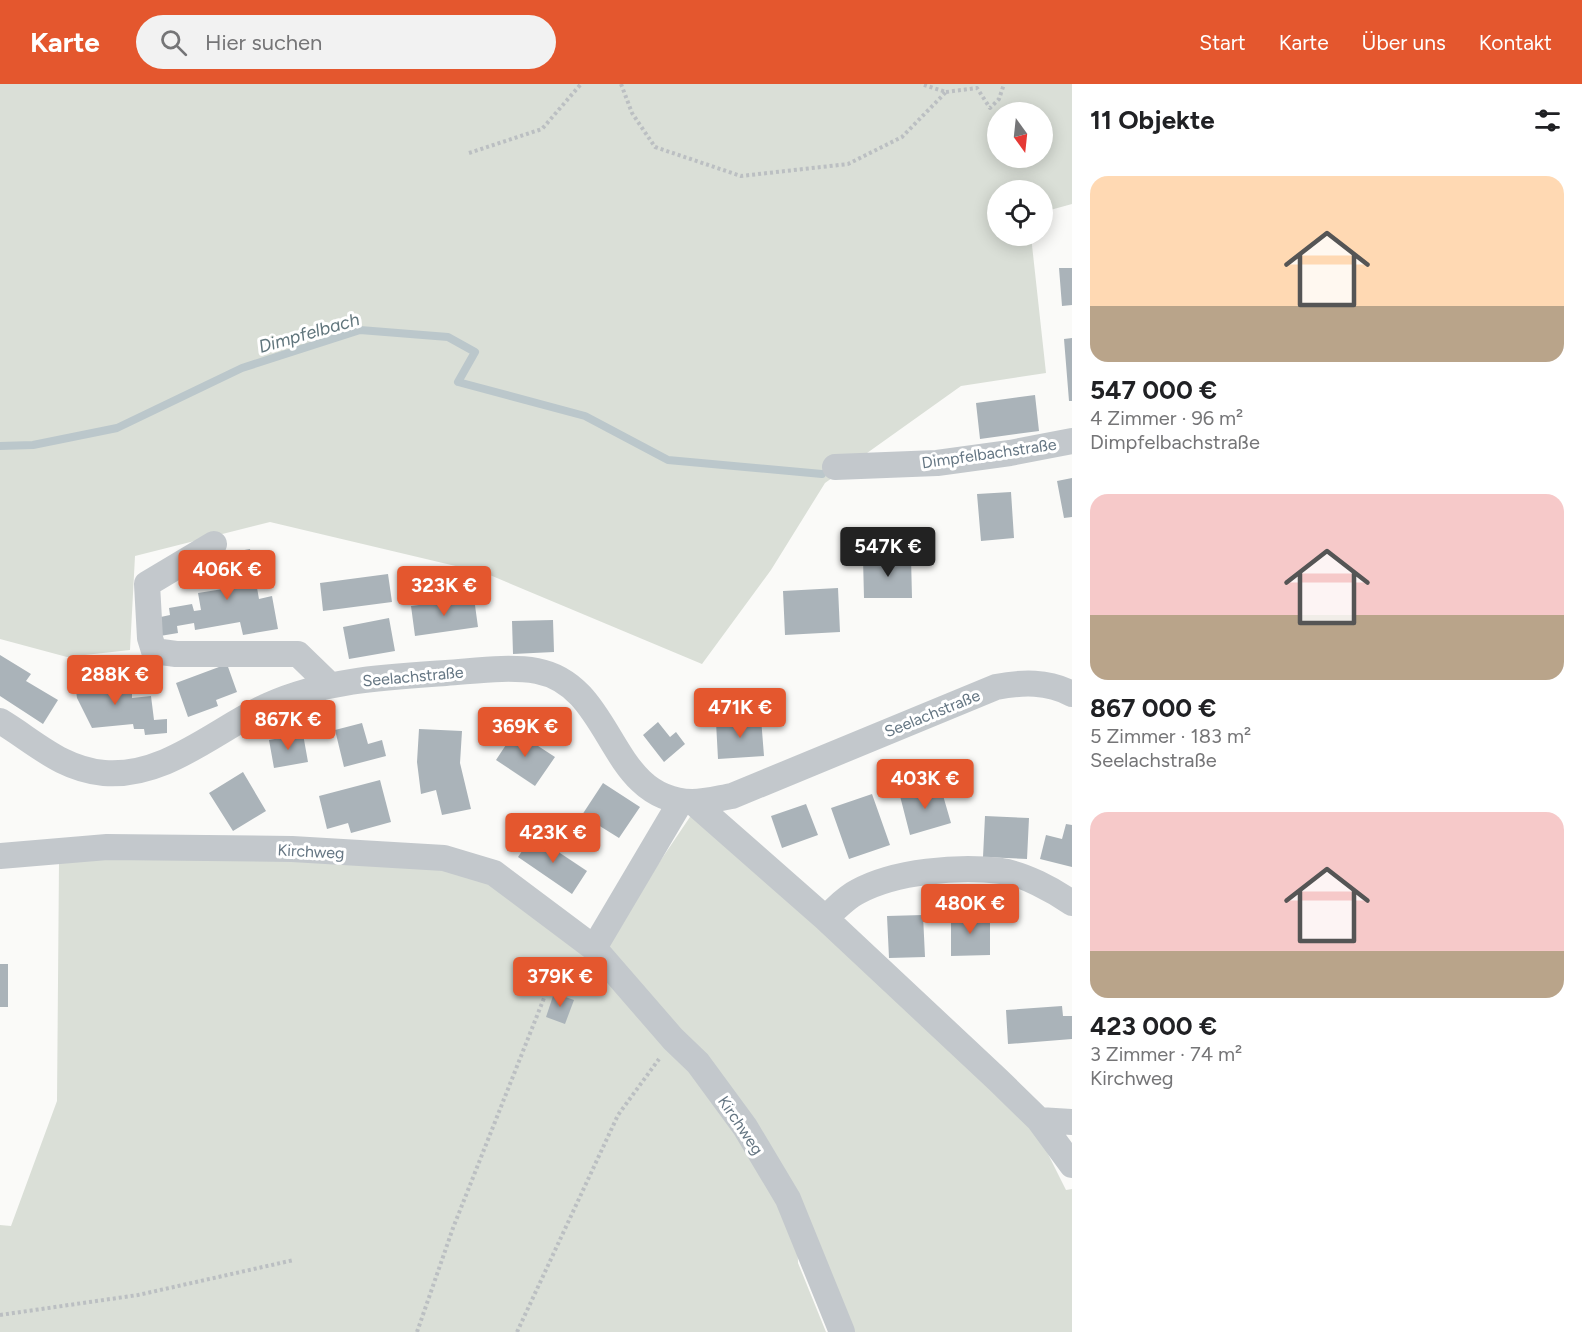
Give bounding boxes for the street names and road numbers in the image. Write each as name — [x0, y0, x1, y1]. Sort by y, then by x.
street label: Dimpfelbachstraße — [920, 435, 1058, 472]
street label: Seelachstraße — [362, 663, 465, 690]
street label: Seelachstraße — [882, 686, 983, 741]
street label: Kirchweg — [277, 840, 345, 863]
street label: Kirchweg — [714, 1092, 767, 1158]

